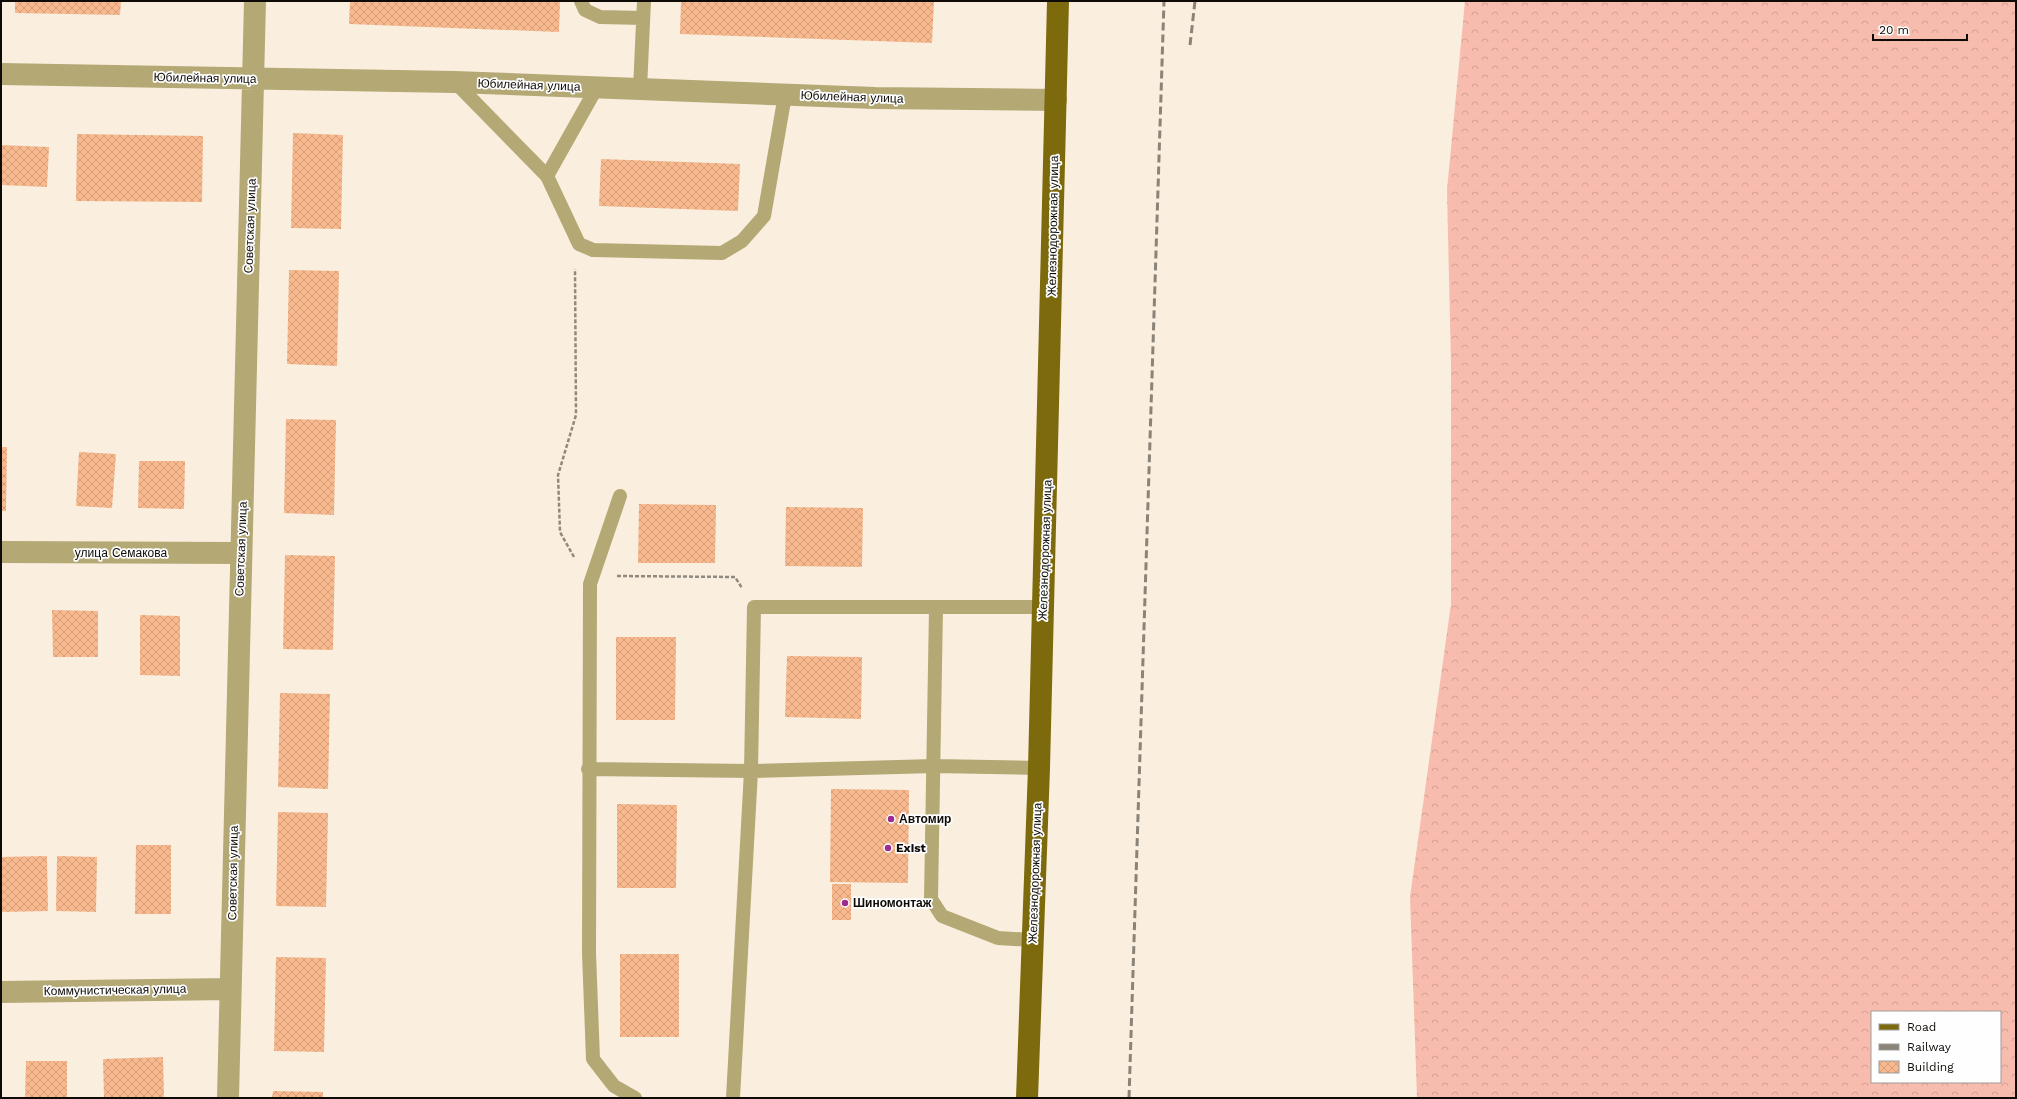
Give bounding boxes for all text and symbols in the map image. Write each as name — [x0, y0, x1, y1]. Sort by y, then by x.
scale bar — [1873, 16, 1967, 42]
text: 20 m — [1879, 23, 1909, 37]
street label: Юбилейная улица — [153, 70, 257, 86]
street label: Юбилейная улица — [477, 76, 581, 94]
street label: Юбилейная улица — [800, 88, 904, 106]
street label: Железнодорожная улица — [1045, 155, 1061, 297]
street label: Советская улица — [241, 178, 259, 274]
street label: Железнодорожная улица — [1036, 479, 1054, 621]
street label: Советская улица — [232, 501, 250, 597]
street label: улица Семакова — [75, 546, 167, 560]
street label: Железнодорожная улица — [1026, 802, 1044, 944]
place label: Автомир — [899, 812, 951, 826]
marker: Автомир — [886, 814, 896, 824]
street label: Советская улица — [225, 825, 241, 921]
place label: Exist — [896, 841, 927, 855]
marker: Exist — [883, 843, 893, 853]
place label: Шиномонтаж — [853, 896, 932, 910]
marker: Шиномонтаж — [840, 898, 850, 908]
street label: Коммунистическая улица — [44, 982, 187, 998]
legend — [1871, 1011, 2001, 1083]
text: Road — [1907, 1020, 1936, 1034]
text: Railway — [1907, 1040, 1952, 1054]
text: Building — [1907, 1060, 1954, 1074]

